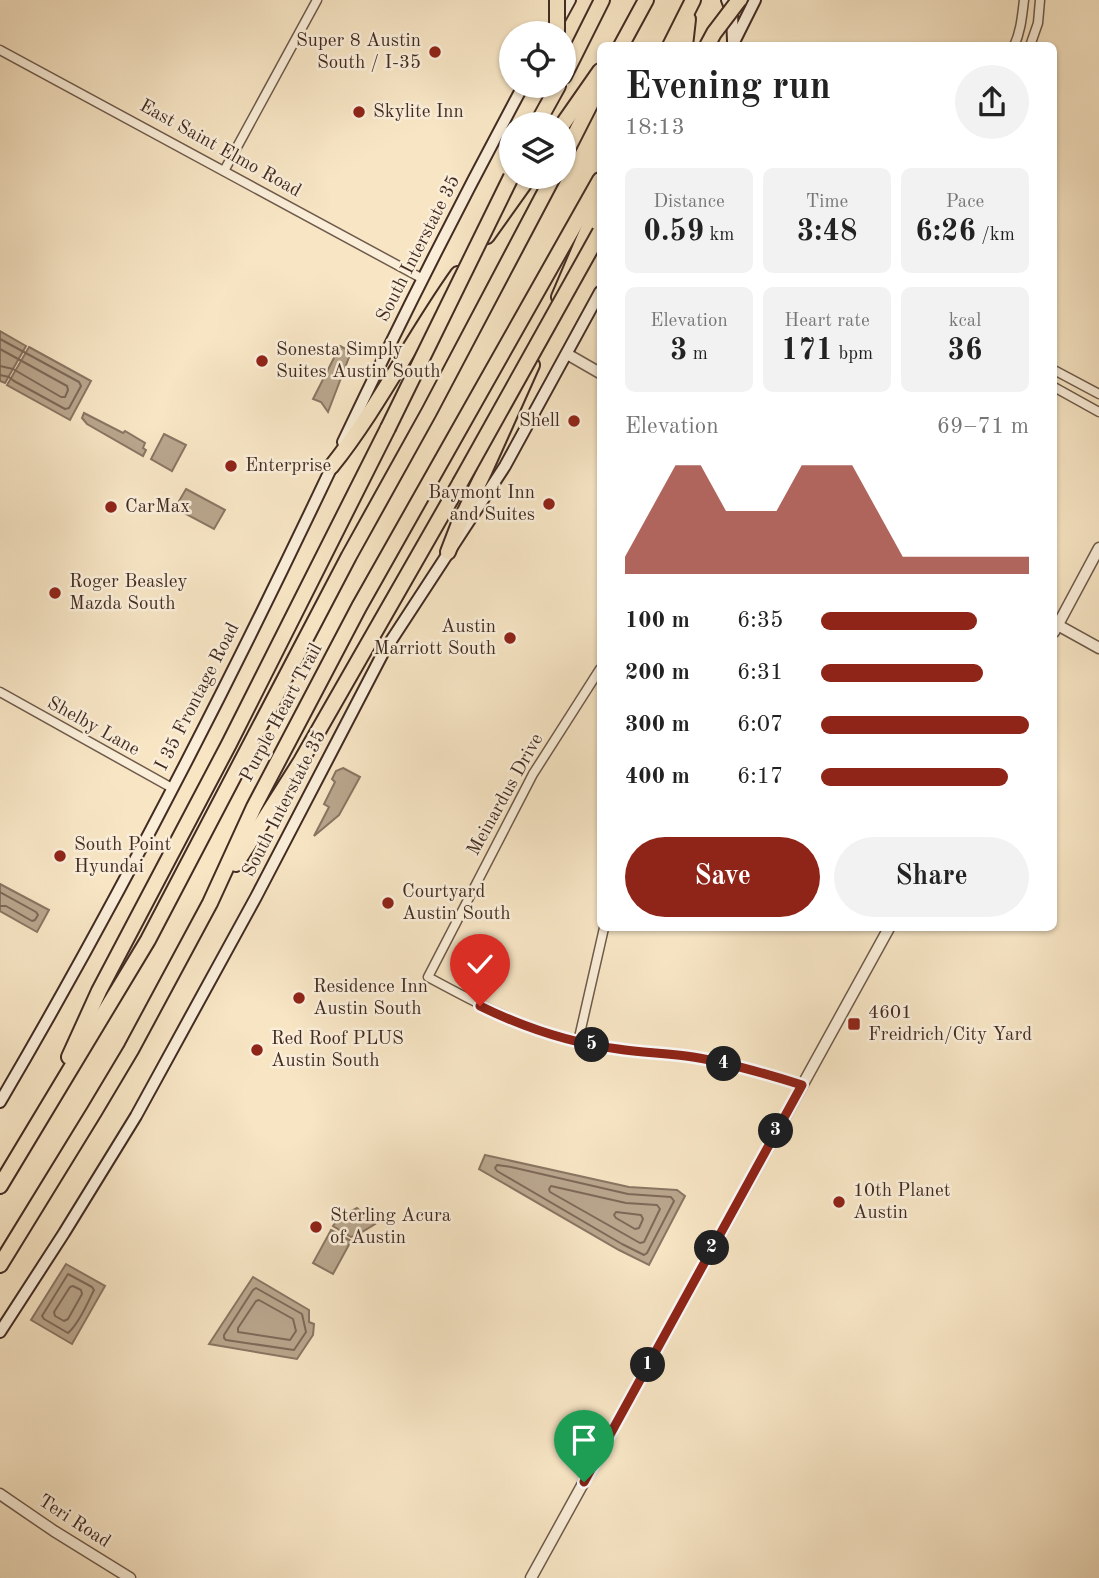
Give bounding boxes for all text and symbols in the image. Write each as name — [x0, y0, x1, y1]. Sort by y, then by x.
map controls — [499, 21, 576, 189]
button: locate — [499, 21, 576, 98]
place label: Super 8 Austin South / I-35 — [296, 32, 421, 73]
marker: Super 8 Austin South / I-35 — [427, 44, 443, 60]
button: share — [955, 65, 1029, 139]
text: Evening run — [625, 69, 831, 107]
street label: East Saint Elmo Road — [136, 97, 304, 201]
place label: Skylite Inn — [373, 103, 464, 122]
marker: Skylite Inn — [351, 104, 367, 120]
button: layers — [499, 112, 576, 189]
text: 18:13 — [625, 116, 685, 139]
street label: South Interstate 35 — [374, 173, 464, 325]
text: Distance — [653, 193, 725, 212]
text: Time — [806, 193, 848, 212]
text: Pace — [946, 193, 984, 212]
text: 0.59 — [644, 217, 704, 247]
text: 3:48 — [797, 217, 857, 247]
text: 6:26 — [915, 217, 976, 247]
text: km — [704, 226, 734, 245]
text: /km — [976, 226, 1015, 245]
text: Elevation — [650, 312, 728, 331]
text: Heart rate — [784, 312, 870, 331]
text: kcal — [949, 312, 981, 331]
text: 3 — [670, 336, 688, 366]
text: 171 — [781, 336, 833, 366]
text: 36 — [948, 336, 982, 366]
place label: Sonesta Simply Suites Austin South — [276, 341, 441, 382]
text: m — [688, 345, 708, 364]
text: bpm — [833, 345, 873, 364]
marker: Sonesta Simply Suites Austin South — [254, 353, 270, 369]
place label: Shell — [519, 412, 560, 431]
marker: Shell — [566, 413, 582, 429]
text: Elevation — [625, 415, 719, 438]
text: 69–71 m — [937, 415, 1029, 438]
place label: Enterprise — [245, 457, 331, 476]
marker: Enterprise — [223, 458, 239, 474]
place label: Baymont Inn and Suites — [428, 484, 535, 525]
marker: Baymont Inn and Suites — [541, 496, 557, 512]
place label: CarMax — [125, 498, 190, 517]
marker: CarMax — [103, 499, 119, 515]
place label: Roger Beasley Mazda South — [69, 573, 188, 614]
marker: Roger Beasley Mazda South — [47, 585, 63, 601]
text: 100 m — [625, 609, 690, 632]
text: 6:35 — [737, 609, 783, 632]
place label: Austin Marriott South — [374, 618, 496, 659]
street label: I 35 Frontage Road — [152, 620, 244, 774]
marker: Austin Marriott South — [502, 630, 518, 646]
street label: Purple Heart Trail — [238, 641, 326, 785]
text: 200 m — [625, 661, 690, 684]
text: 6:31 — [737, 661, 783, 684]
street label: Shelby Lane — [44, 694, 142, 760]
text: 300 m — [625, 713, 690, 736]
text: 6:07 — [737, 713, 783, 736]
street label: South Interstate 35 — [240, 728, 330, 880]
street label: Meinardus Drive — [465, 731, 547, 859]
text: 400 m — [625, 765, 690, 788]
text: 6:17 — [737, 765, 783, 788]
place label: South Point Hyundai — [74, 836, 171, 877]
button: Save — [625, 837, 820, 917]
button: Share — [834, 837, 1029, 917]
marker: South Point Hyundai — [52, 848, 68, 864]
place label: Courtyard Austin South — [402, 883, 511, 924]
marker: Courtyard Austin South — [380, 895, 396, 911]
pin — [450, 934, 510, 1006]
icon: check — [461, 945, 499, 983]
place label: Residence Inn Austin South — [313, 978, 428, 1019]
marker: Residence Inn Austin South — [291, 990, 307, 1006]
place label: 4601 Freidrich/City Yard — [868, 1004, 1032, 1045]
marker: 4601 Freidrich/City Yard — [846, 1016, 862, 1032]
pin: 5 — [574, 1028, 610, 1062]
place label: Red Roof PLUS Austin South — [271, 1030, 404, 1071]
text: 5 — [586, 1035, 597, 1054]
marker: Red Roof PLUS Austin South — [249, 1042, 265, 1058]
pin: 4 — [706, 1046, 742, 1082]
text: 4 — [718, 1054, 729, 1073]
pin: 3 — [758, 1114, 794, 1148]
text: 3 — [770, 1121, 781, 1140]
place label: 10th Planet Austin — [853, 1182, 950, 1223]
marker: 10th Planet Austin — [831, 1194, 847, 1210]
place label: Sterling Acura of Austin — [330, 1207, 452, 1248]
marker: Sterling Acura of Austin — [308, 1219, 324, 1235]
pin: 2 — [694, 1230, 730, 1266]
text: 2 — [706, 1238, 717, 1257]
pin: 1 — [630, 1348, 666, 1382]
text: 1 — [642, 1355, 653, 1374]
pin — [554, 1410, 614, 1482]
icon: arrive — [565, 1421, 603, 1459]
street label: Teri Road — [35, 1492, 113, 1552]

